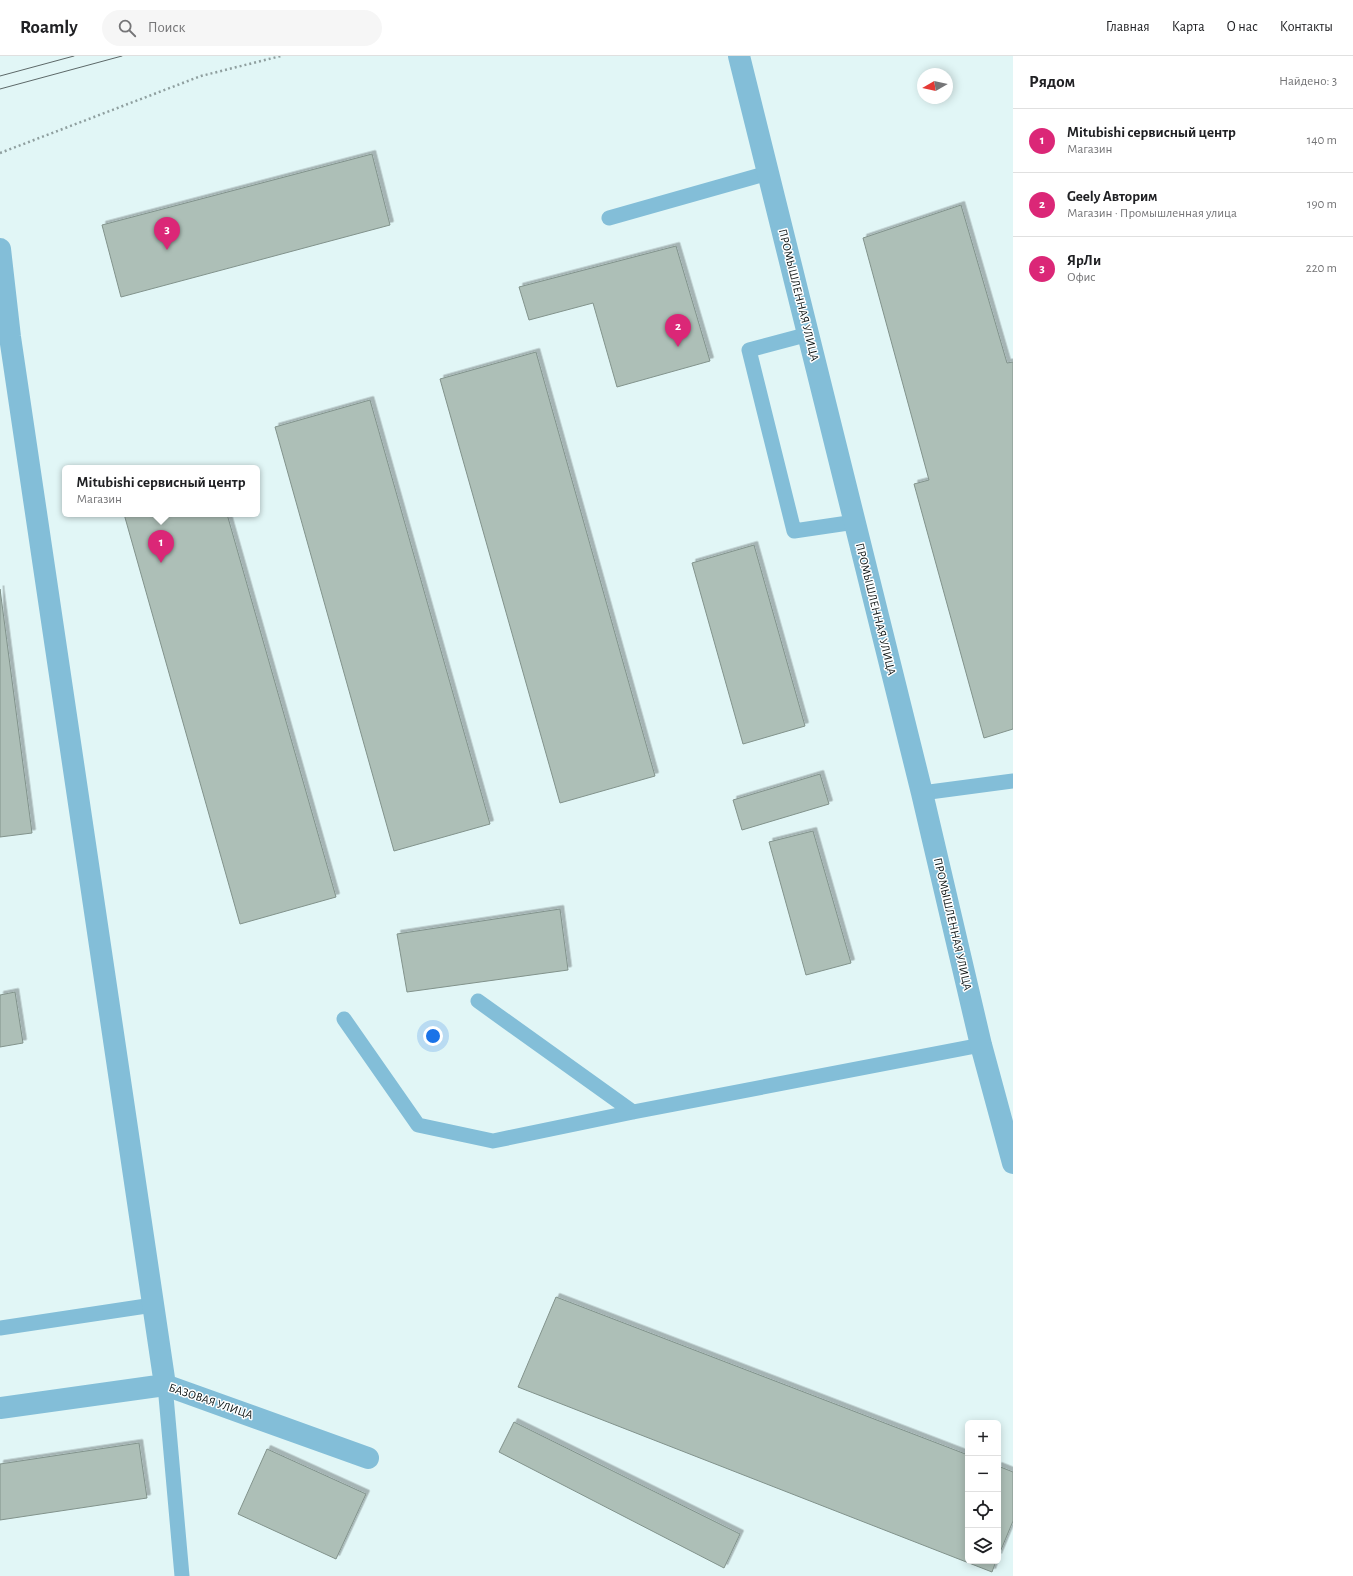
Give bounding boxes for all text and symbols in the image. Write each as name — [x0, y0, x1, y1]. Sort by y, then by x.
search box — [102, 10, 382, 46]
icon: search — [116, 17, 138, 39]
text: Roamly — [20, 18, 78, 37]
text: Поиск — [148, 20, 185, 35]
text: Главная — [1106, 20, 1150, 34]
text: Карта — [1172, 20, 1205, 34]
text: О нас — [1227, 20, 1258, 34]
text: Контакты — [1280, 20, 1333, 34]
north arrow — [917, 68, 953, 104]
text: Рядом — [1029, 73, 1075, 90]
text: Найдено: 3 — [1279, 75, 1337, 88]
text: Mitubishi сервисный центр — [1067, 125, 1236, 140]
text: 1 — [1040, 134, 1044, 147]
text: 140 m — [1307, 134, 1337, 147]
text: Магазин — [1067, 143, 1113, 156]
text: Geely Авторим — [1067, 189, 1158, 204]
text: 2 — [1039, 198, 1045, 211]
text: 190 m — [1307, 198, 1337, 211]
text: Магазин · Промышленная улица — [1067, 207, 1237, 220]
pin: 3 — [154, 217, 180, 250]
street label: ПРОМЫШЛЕННАЯ УЛИЦА — [777, 228, 821, 362]
text: ЯрЛи — [1067, 253, 1101, 268]
text: 3 — [1039, 262, 1045, 275]
text: 220 m — [1306, 262, 1337, 275]
text: Офис — [1067, 271, 1096, 284]
pin: 2 — [665, 314, 691, 347]
popup — [62, 465, 260, 517]
text: Mitubishi сервисный центр — [77, 475, 245, 490]
text: Магазин — [77, 493, 122, 506]
pin: 1 — [148, 530, 174, 563]
street label: ПРОМЫШЛЕННАЯ УЛИЦА — [854, 542, 898, 676]
street label: ПРОМЫШЛЕННАЯ УЛИЦА — [932, 856, 974, 992]
your location — [423, 1026, 443, 1046]
street label: БАЗОВАЯ УЛИЦА — [167, 1381, 255, 1421]
map controls — [965, 1420, 1001, 1564]
button: + — [965, 1420, 1001, 1456]
button: − — [965, 1456, 1001, 1492]
button: locate — [965, 1492, 1001, 1528]
button: layers — [965, 1528, 1001, 1564]

